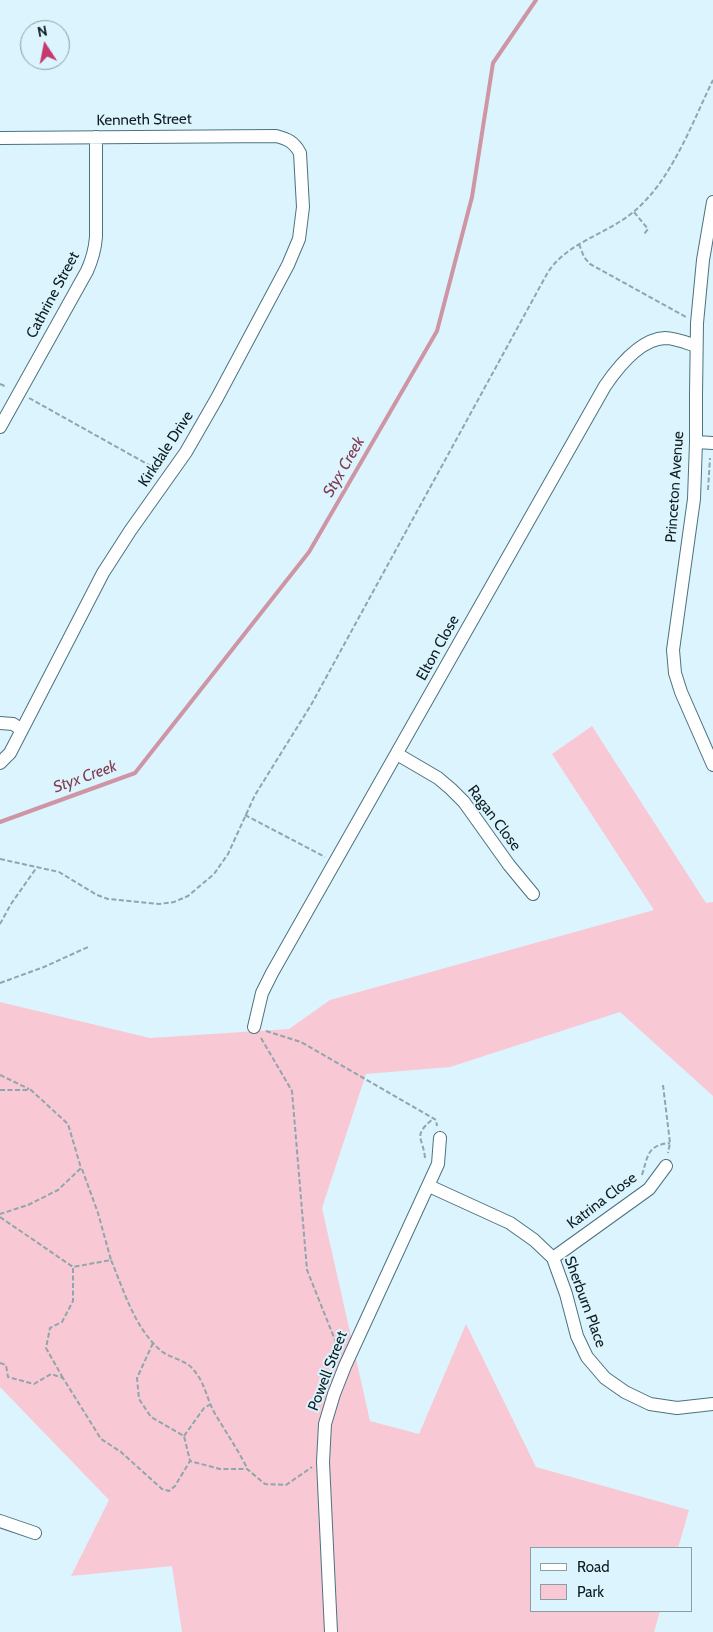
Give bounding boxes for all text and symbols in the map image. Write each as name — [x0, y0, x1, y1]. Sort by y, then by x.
north arrow — [20, 20, 70, 70]
text: N — [36, 21, 49, 41]
street label: Kenneth Street — [96, 110, 192, 130]
street label: Cathrine Street — [23, 249, 83, 341]
street label: Kirkdale Drive — [135, 408, 197, 490]
street label: Princeton Avenue — [662, 431, 688, 543]
water label: Styx Creek — [319, 434, 369, 500]
street label: Elton Close — [413, 612, 463, 684]
water label: Styx Creek — [51, 757, 119, 797]
street label: Ragan Close — [464, 782, 524, 854]
street label: Katrina Close — [564, 1169, 640, 1233]
street label: Sherburn Place — [560, 1254, 610, 1350]
street label: Powell Street — [305, 1329, 351, 1413]
legend — [530, 1547, 693, 1612]
text: Road — [577, 1558, 610, 1576]
text: Park — [577, 1583, 604, 1601]

